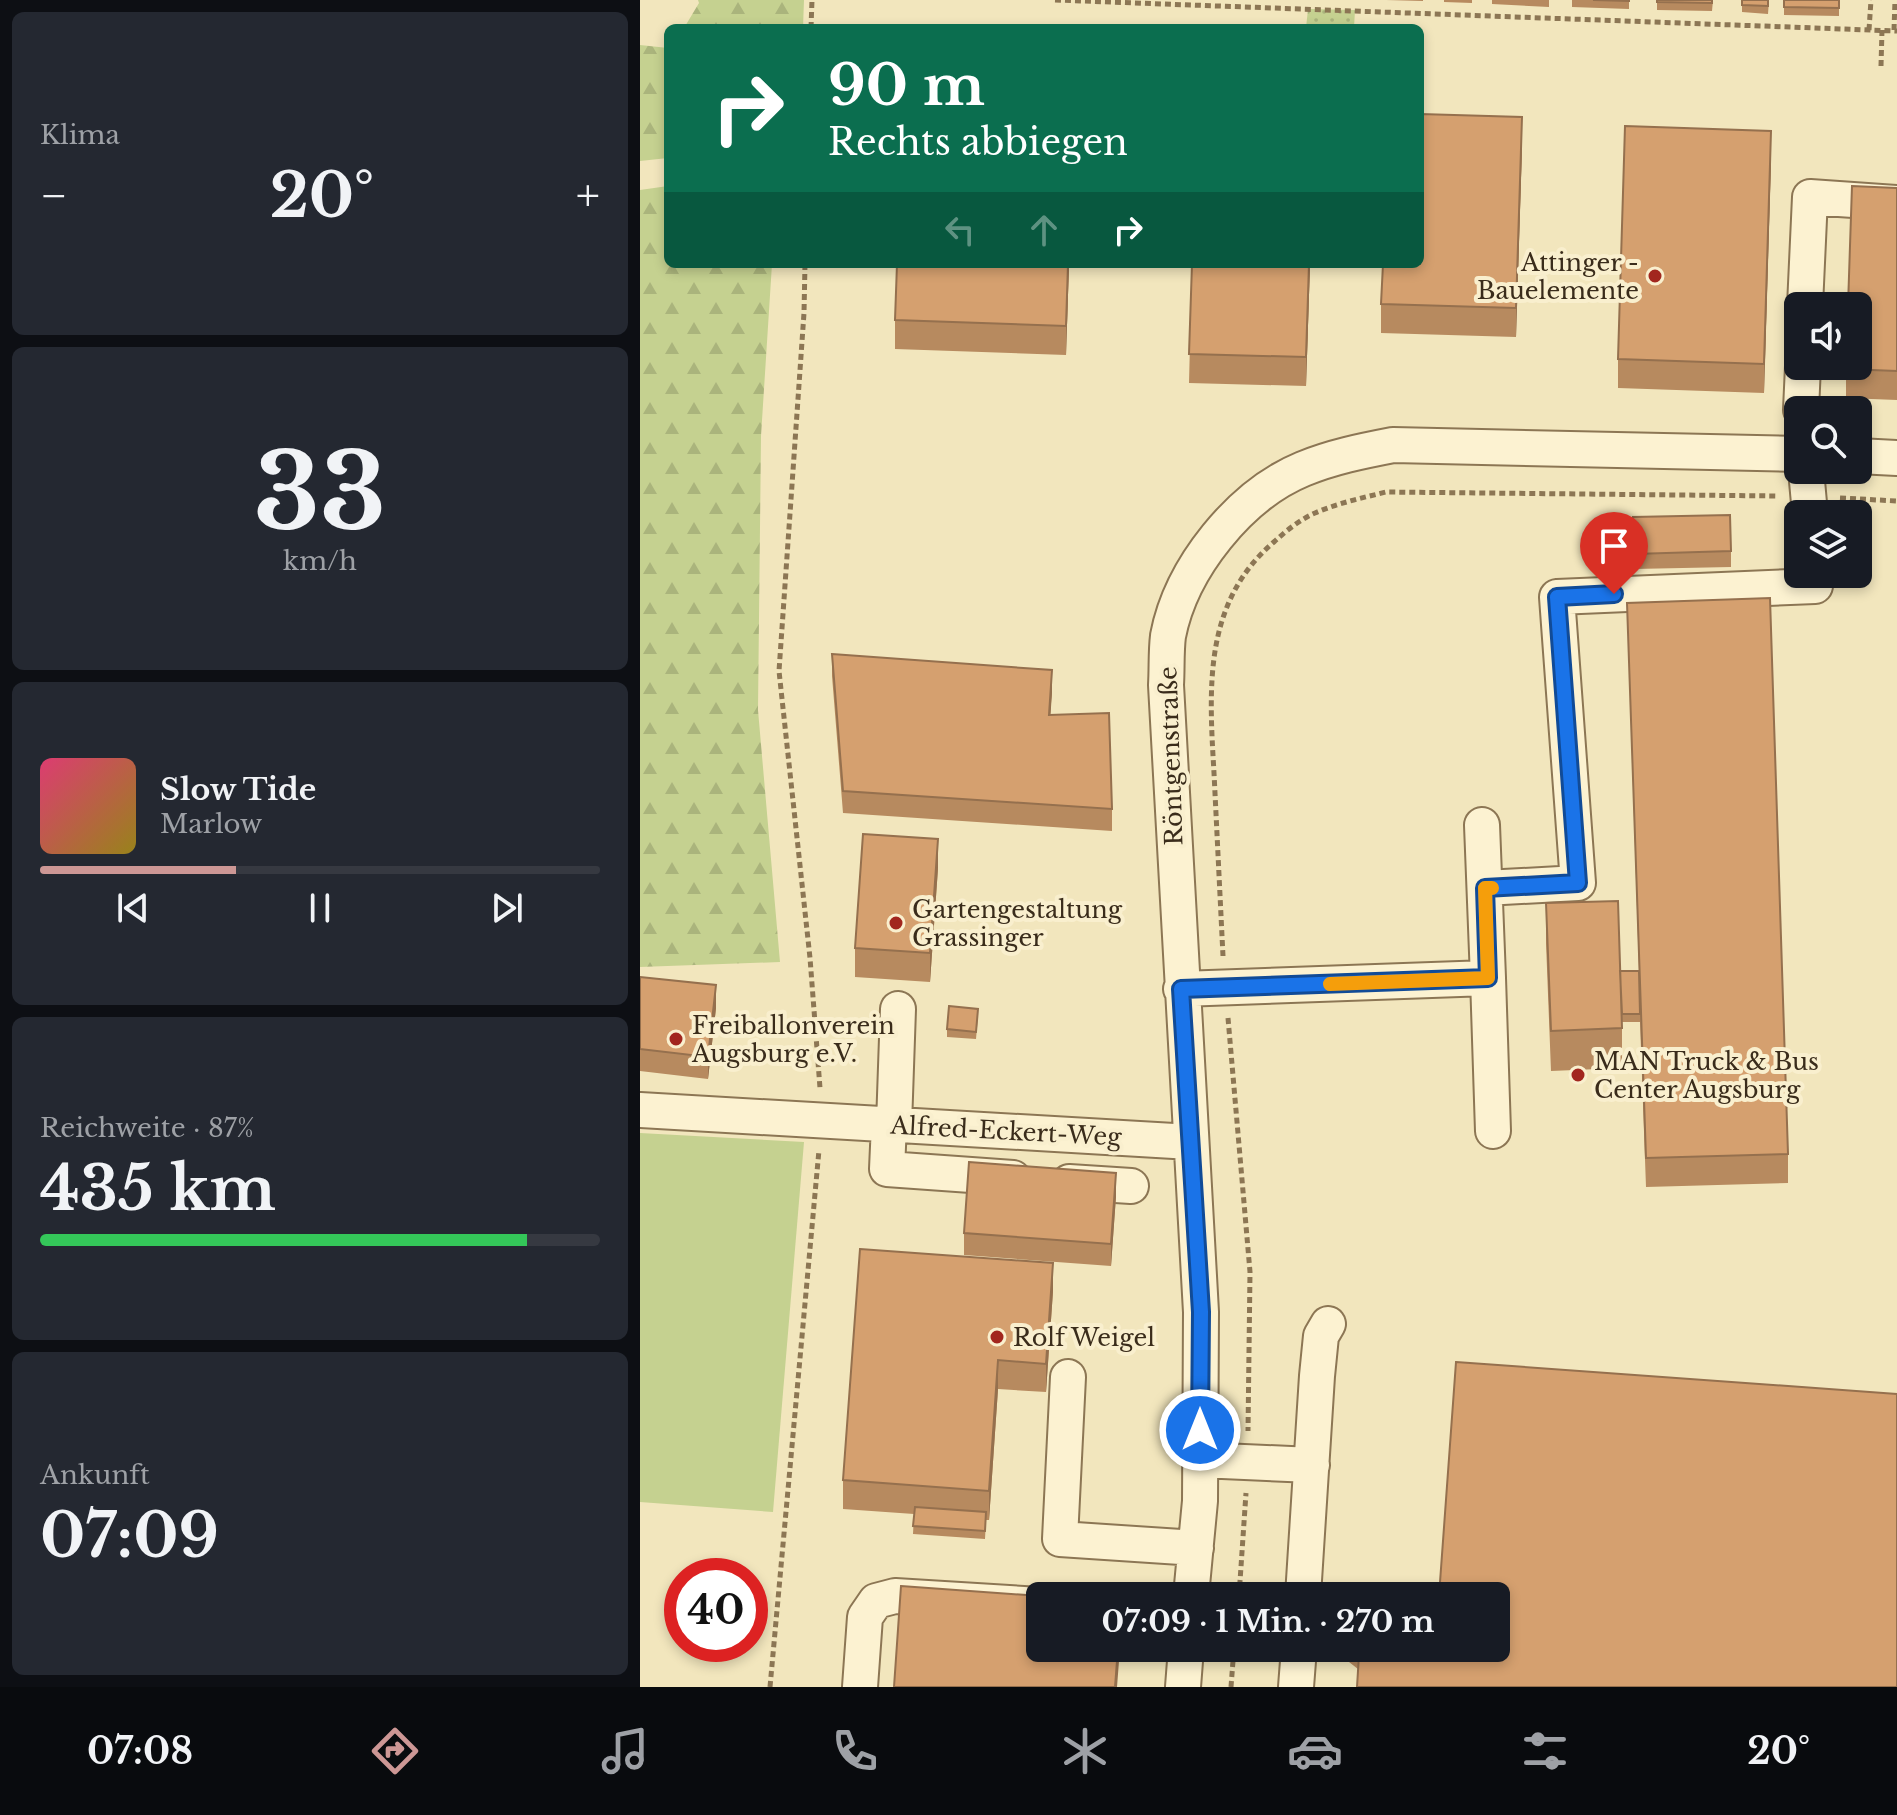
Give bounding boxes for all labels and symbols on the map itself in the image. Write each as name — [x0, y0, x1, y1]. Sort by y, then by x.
place label: Attinger - Bauelemente — [1477, 248, 1639, 305]
marker: Attinger - Bauelemente — [1646, 267, 1664, 285]
pin — [1580, 512, 1648, 594]
street label: Röntgenstraße — [1153, 666, 1189, 846]
place label: Gartengestaltung Grassinger — [912, 895, 1123, 952]
marker: Gartengestaltung Grassinger — [887, 914, 905, 932]
place label: Freiballonverein Augsburg e.V. — [691, 1011, 895, 1068]
marker: Freiballonverein Augsburg e.V. — [667, 1030, 685, 1048]
place label: MAN Truck & Bus Center Augsburg — [1594, 1047, 1819, 1104]
marker: MAN Truck & Bus Center Augsburg — [1569, 1066, 1587, 1084]
street label: Alfred-Eckert-Weg — [889, 1110, 1123, 1152]
place label: Rolf Weigel — [1013, 1323, 1155, 1352]
marker: Rolf Weigel — [988, 1328, 1006, 1346]
position arrow — [1158, 1388, 1242, 1472]
speed limit sign: 40 — [664, 1558, 768, 1662]

